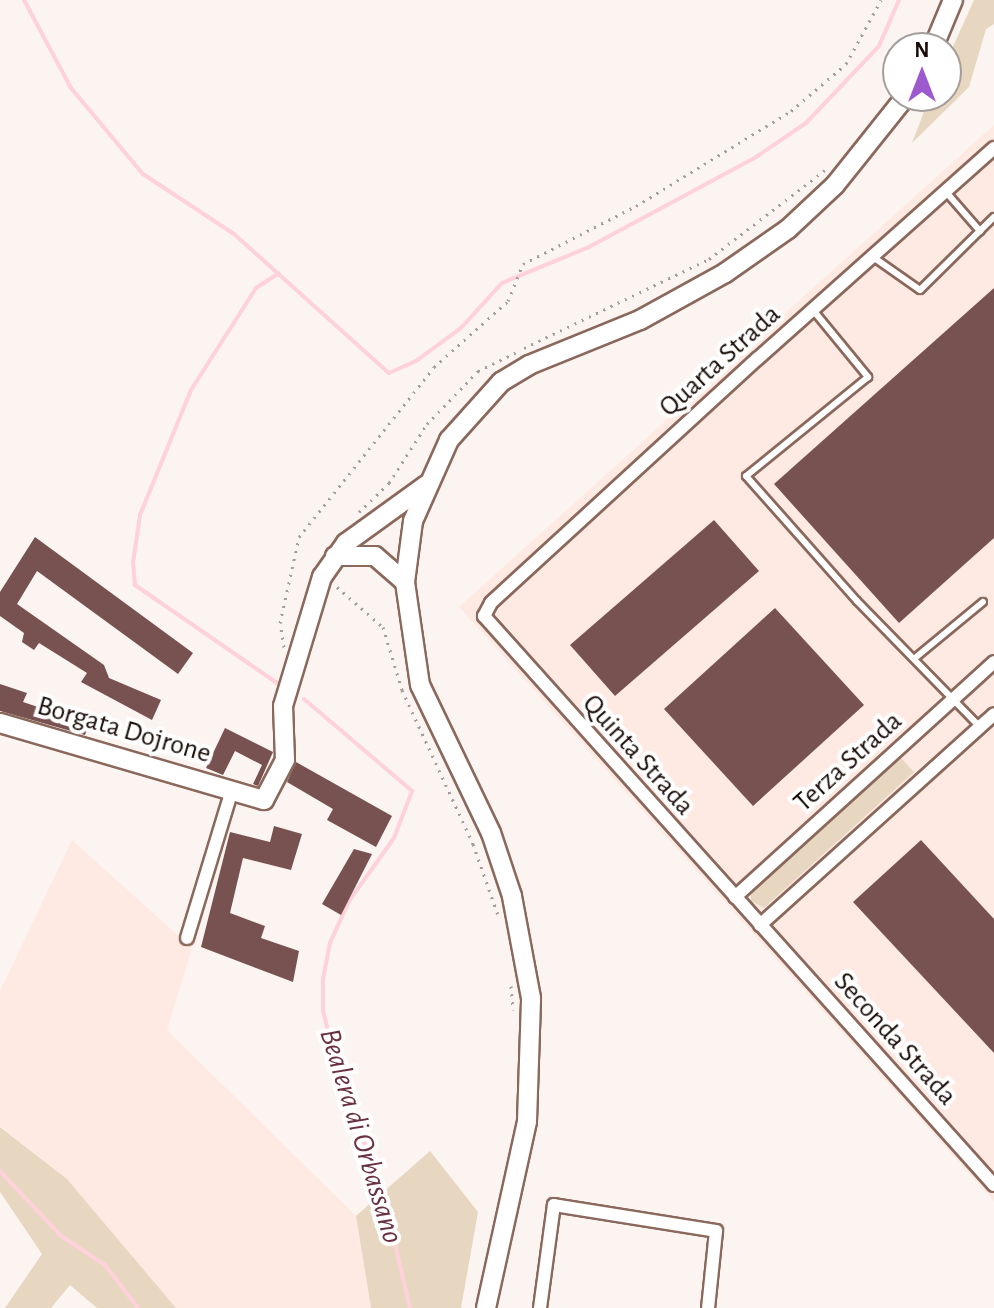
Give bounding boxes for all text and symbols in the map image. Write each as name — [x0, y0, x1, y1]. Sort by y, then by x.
north arrow — [882, 32, 962, 112]
text: N — [914, 39, 930, 61]
street label: Quarta Strada — [652, 298, 788, 424]
street label: Quinta Strada — [575, 688, 701, 822]
street label: Borgata Dojrone — [33, 689, 215, 771]
street label: Terza Strada — [787, 705, 909, 819]
street label: Seconda Strada — [826, 965, 964, 1113]
water label: Bealera di Orbassano — [311, 1024, 411, 1248]

